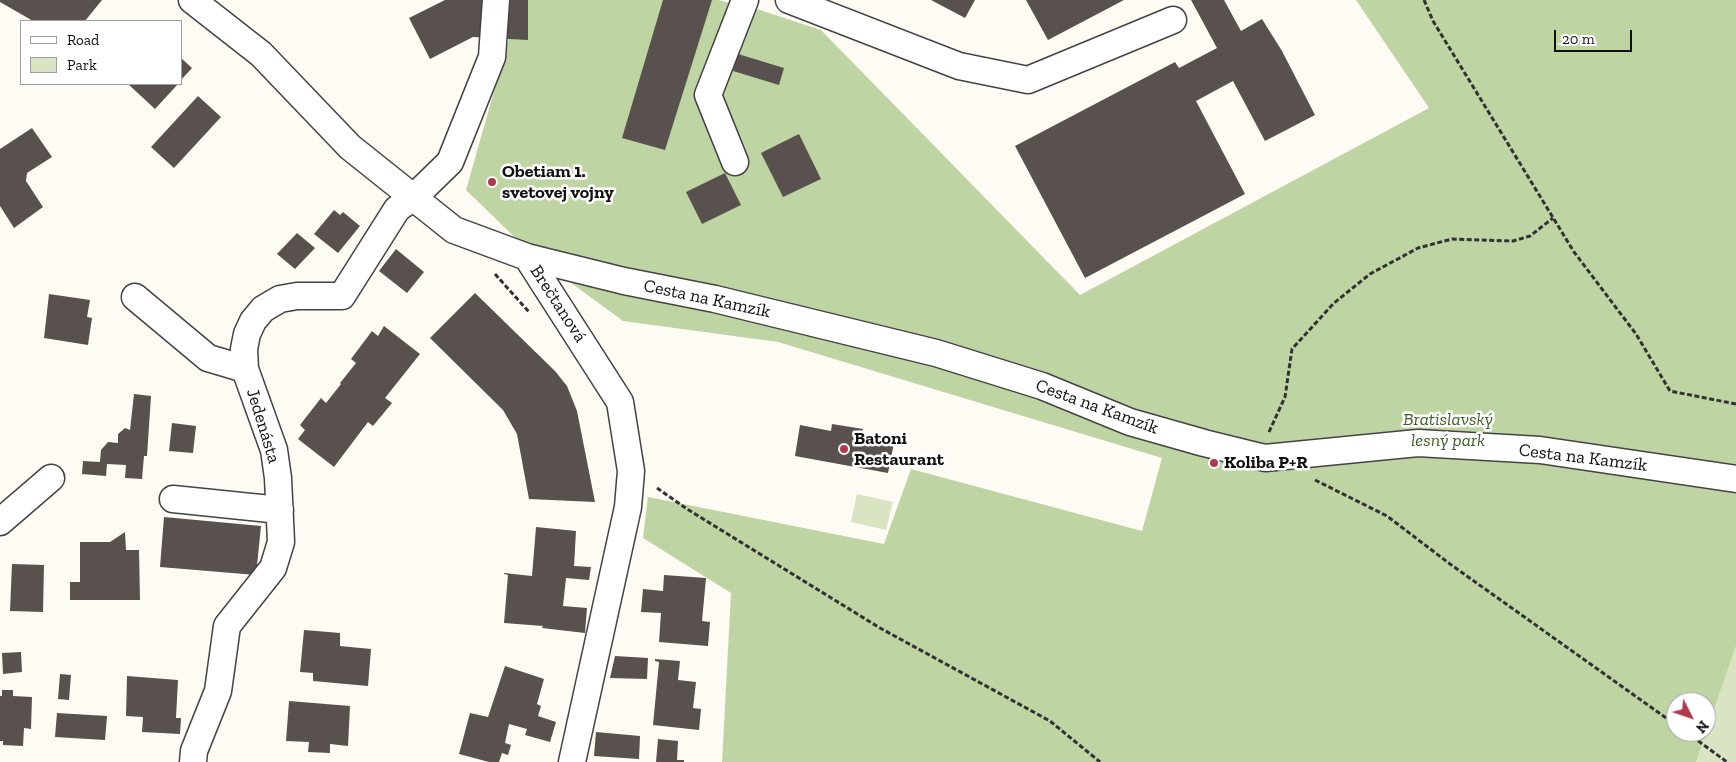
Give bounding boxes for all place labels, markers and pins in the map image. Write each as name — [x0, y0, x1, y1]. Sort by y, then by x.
place label: Obetiam 1. svetovej vojny — [502, 161, 614, 203]
marker: Obetiam 1. svetovej vojny — [486, 176, 498, 188]
place label: Batoni Restaurant — [854, 428, 944, 470]
marker: Batoni Restaurant — [838, 443, 850, 455]
place label: Koliba P+R — [1224, 452, 1308, 474]
marker: Koliba P+R — [1208, 457, 1220, 469]

